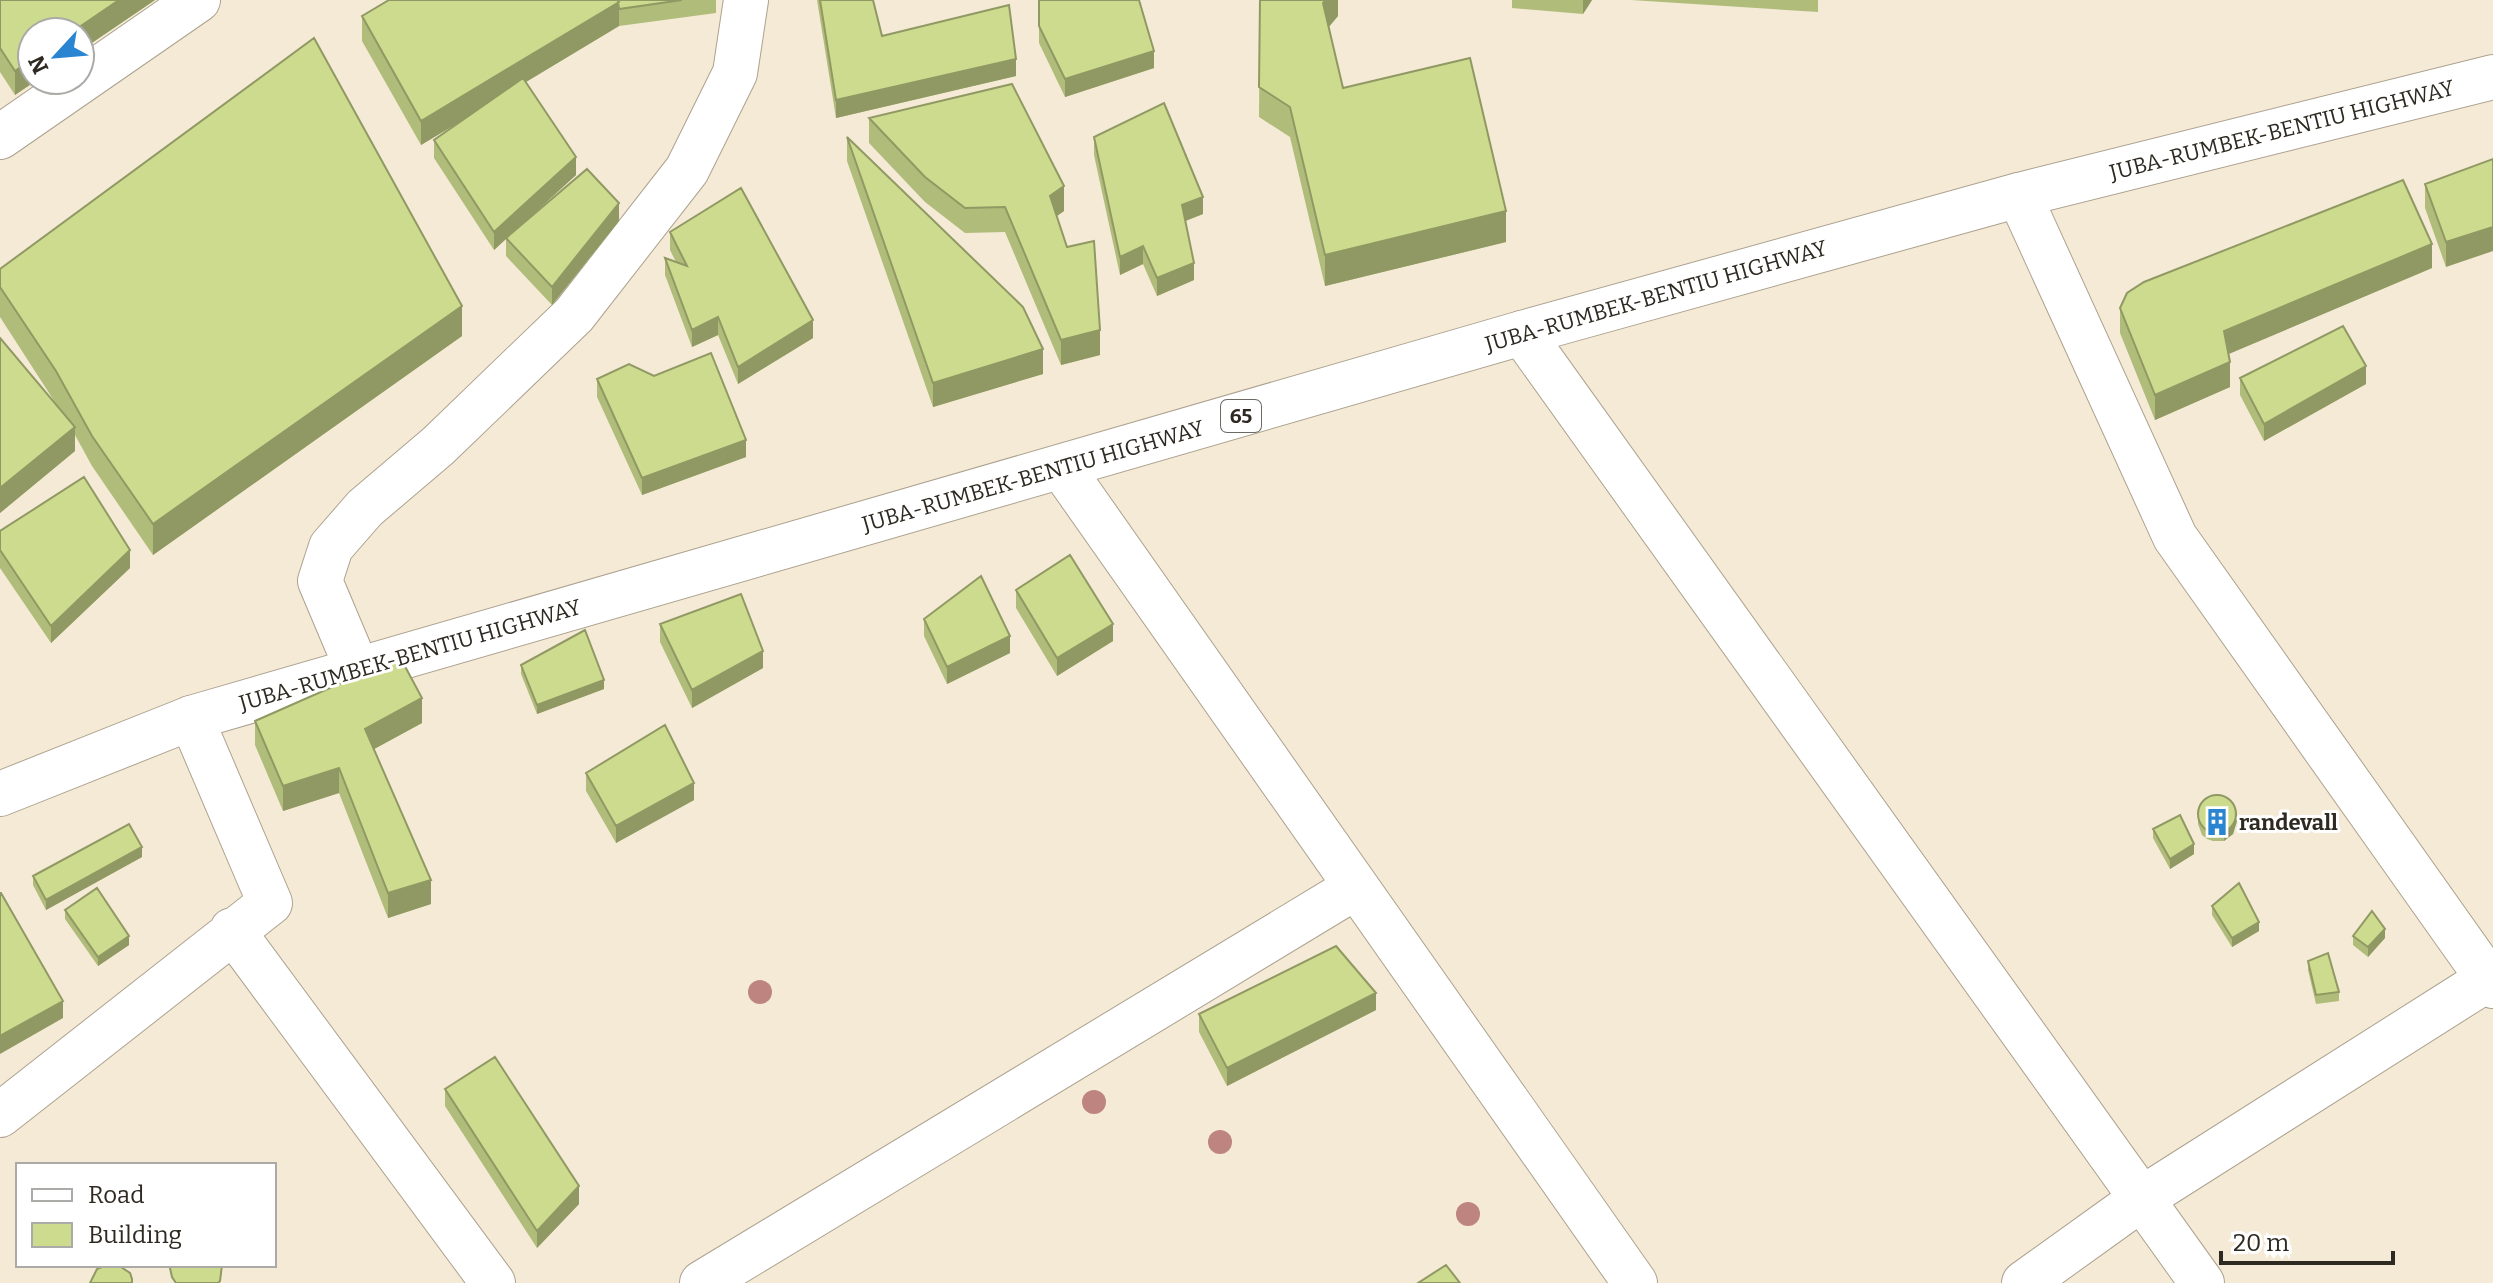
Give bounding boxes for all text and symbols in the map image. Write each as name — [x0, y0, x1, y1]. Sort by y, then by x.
north arrow — [16, 16, 96, 96]
text: N — [23, 51, 54, 78]
street label: JUBA-RUMBEK-BENTIU HIGHWAY — [2106, 74, 2458, 186]
street label: JUBA-RUMBEK-BENTIU HIGHWAY — [1481, 234, 1831, 358]
road number: 65 — [1221, 400, 1261, 432]
street label: JUBA-RUMBEK-BENTIU HIGHWAY — [858, 414, 1208, 538]
street label: JUBA-RUMBEK-BENTIU HIGHWAY — [235, 593, 585, 717]
building icon: randevall — [2202, 807, 2232, 837]
place label: randevall — [2239, 809, 2338, 836]
legend — [16, 1163, 276, 1267]
text: Road — [88, 1181, 144, 1209]
scale bar — [2221, 1215, 2393, 1265]
text: Building — [88, 1221, 182, 1249]
text: 20 m — [2233, 1229, 2289, 1257]

